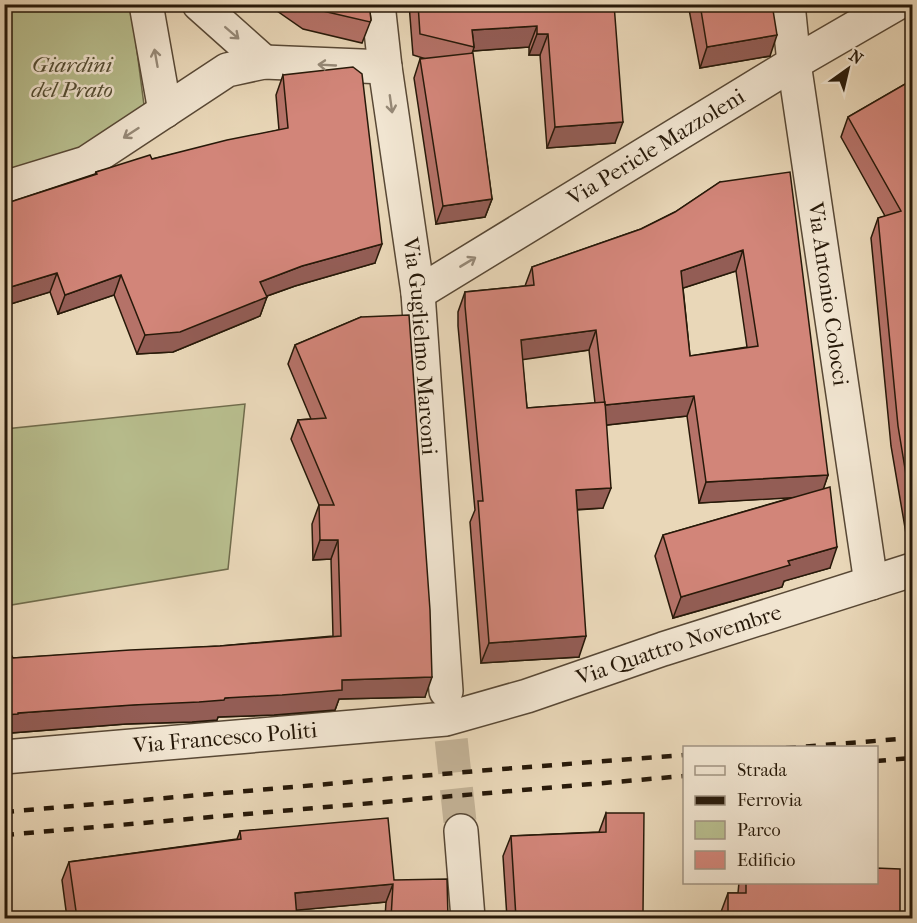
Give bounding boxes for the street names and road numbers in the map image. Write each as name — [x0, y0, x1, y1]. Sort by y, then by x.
street label: Via Pericle Mazzoleni — [562, 83, 750, 212]
street label: Via Antonio Colocci — [802, 200, 854, 388]
street label: Via Guglielmo Marconi — [397, 235, 442, 456]
street label: Via Quattro Novembre — [572, 599, 785, 691]
street label: Via Francesco Politi — [131, 717, 319, 759]

